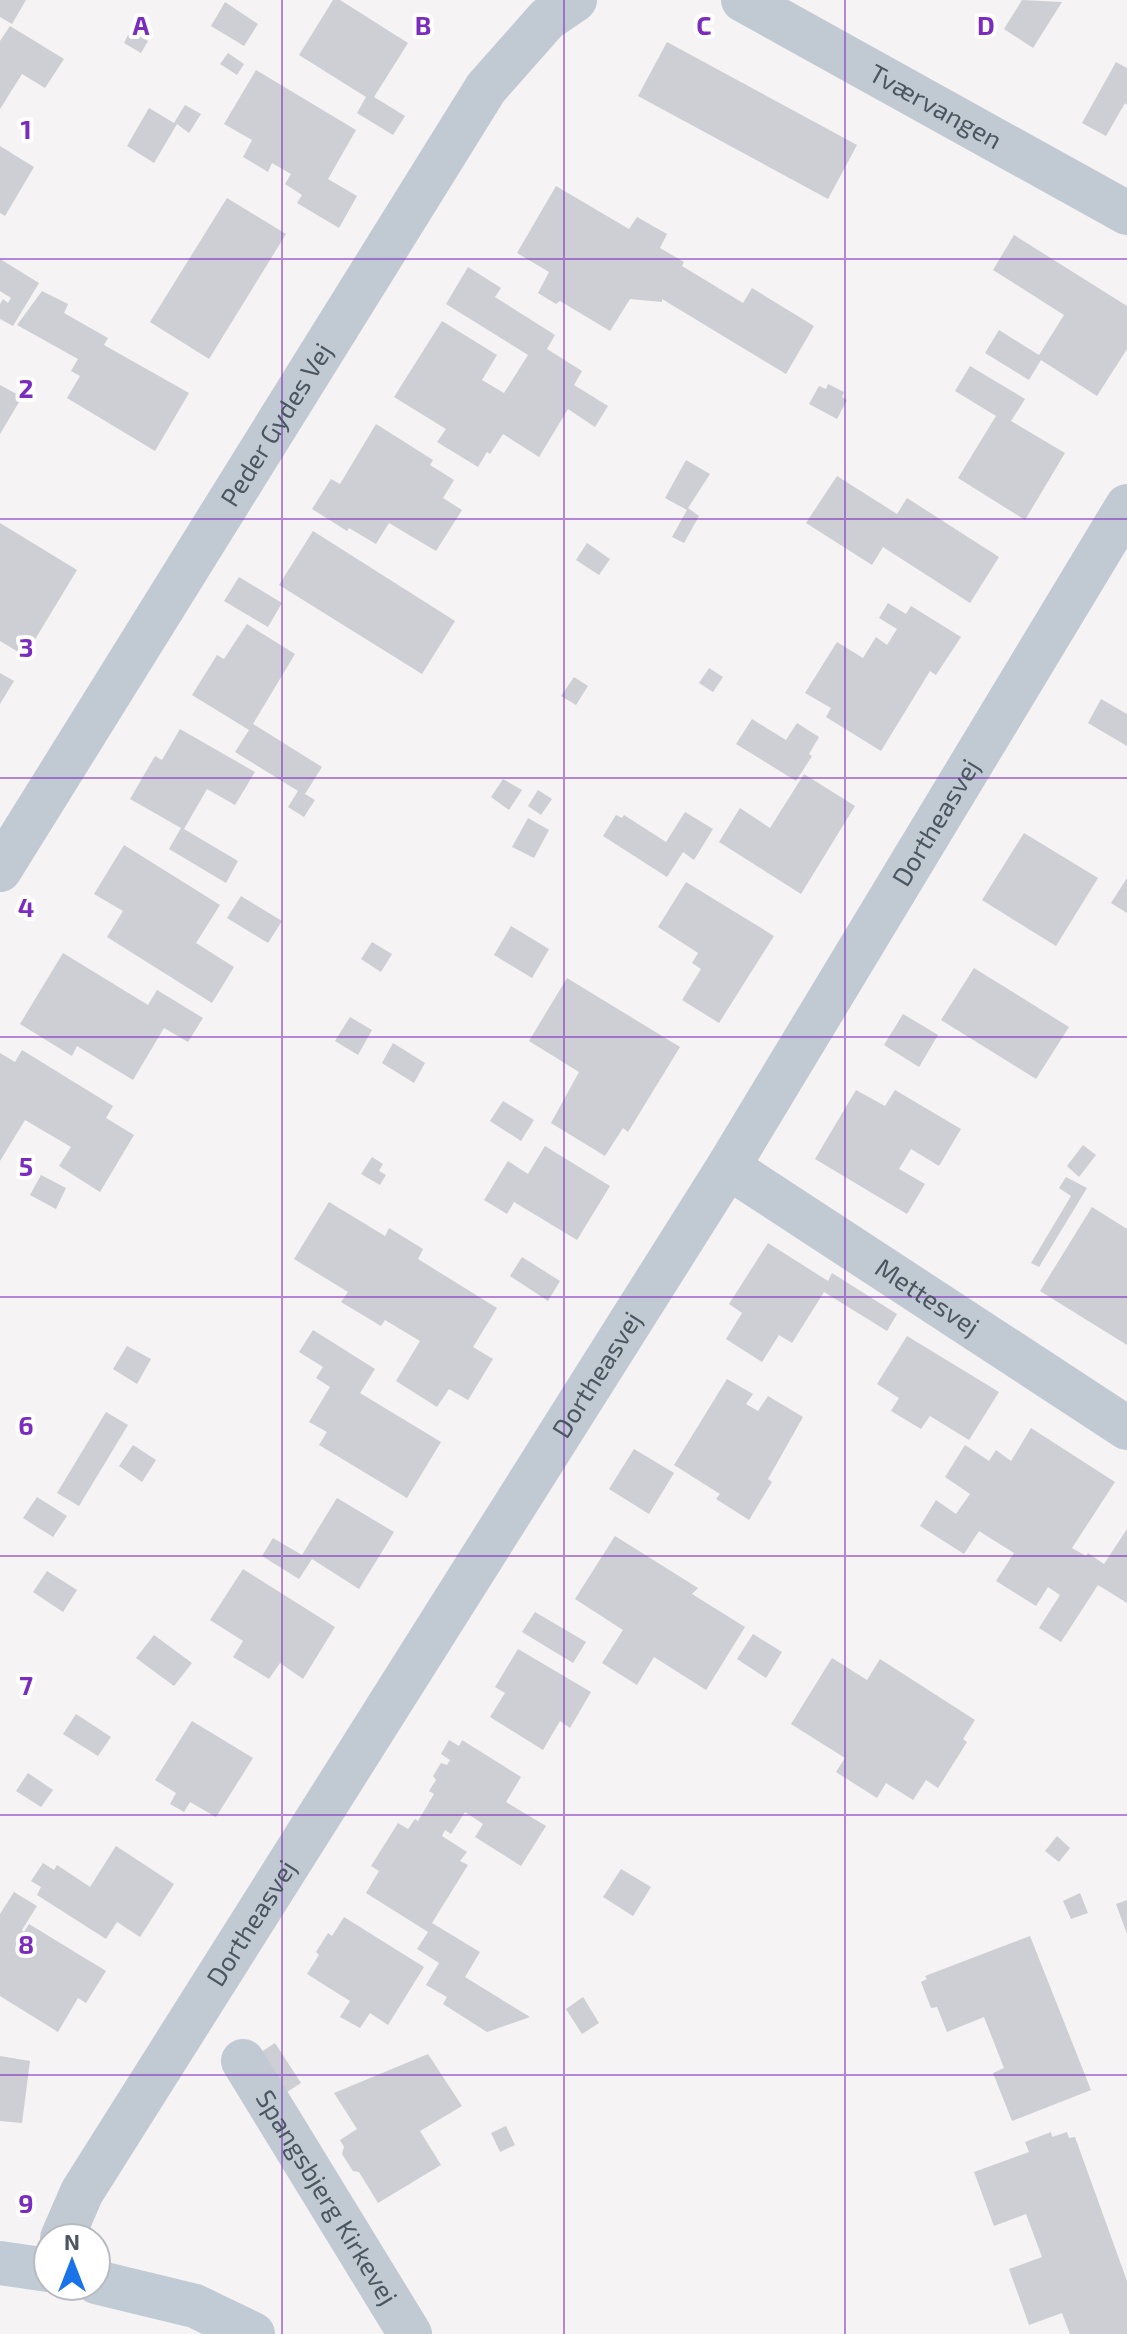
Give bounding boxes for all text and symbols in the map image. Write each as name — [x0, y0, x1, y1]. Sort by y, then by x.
text: A — [133, 9, 150, 40]
text: B — [415, 9, 431, 40]
text: C — [696, 9, 712, 40]
text: D — [977, 9, 995, 40]
street label: Tværvangen — [865, 56, 1008, 154]
text: 1 — [20, 113, 32, 144]
street label: Peder Gydes Vej — [213, 337, 338, 511]
text: 2 — [18, 372, 34, 403]
text: 3 — [19, 631, 33, 662]
street label: Dortheasvej — [884, 753, 985, 891]
text: 4 — [18, 891, 34, 922]
text: 5 — [19, 1150, 33, 1181]
street label: Mettesvej — [870, 1251, 986, 1341]
street label: Dortheasvej — [544, 1305, 647, 1443]
text: 6 — [18, 1409, 34, 1440]
text: 7 — [19, 1669, 33, 1700]
street label: Dortheasvej — [199, 1854, 301, 1991]
text: 8 — [18, 1928, 34, 1959]
street label: Spangsbjerg Kirkevej — [250, 2084, 405, 2310]
text: 9 — [18, 2187, 34, 2218]
north arrow — [32, 2222, 112, 2302]
text: N — [64, 2228, 80, 2254]

